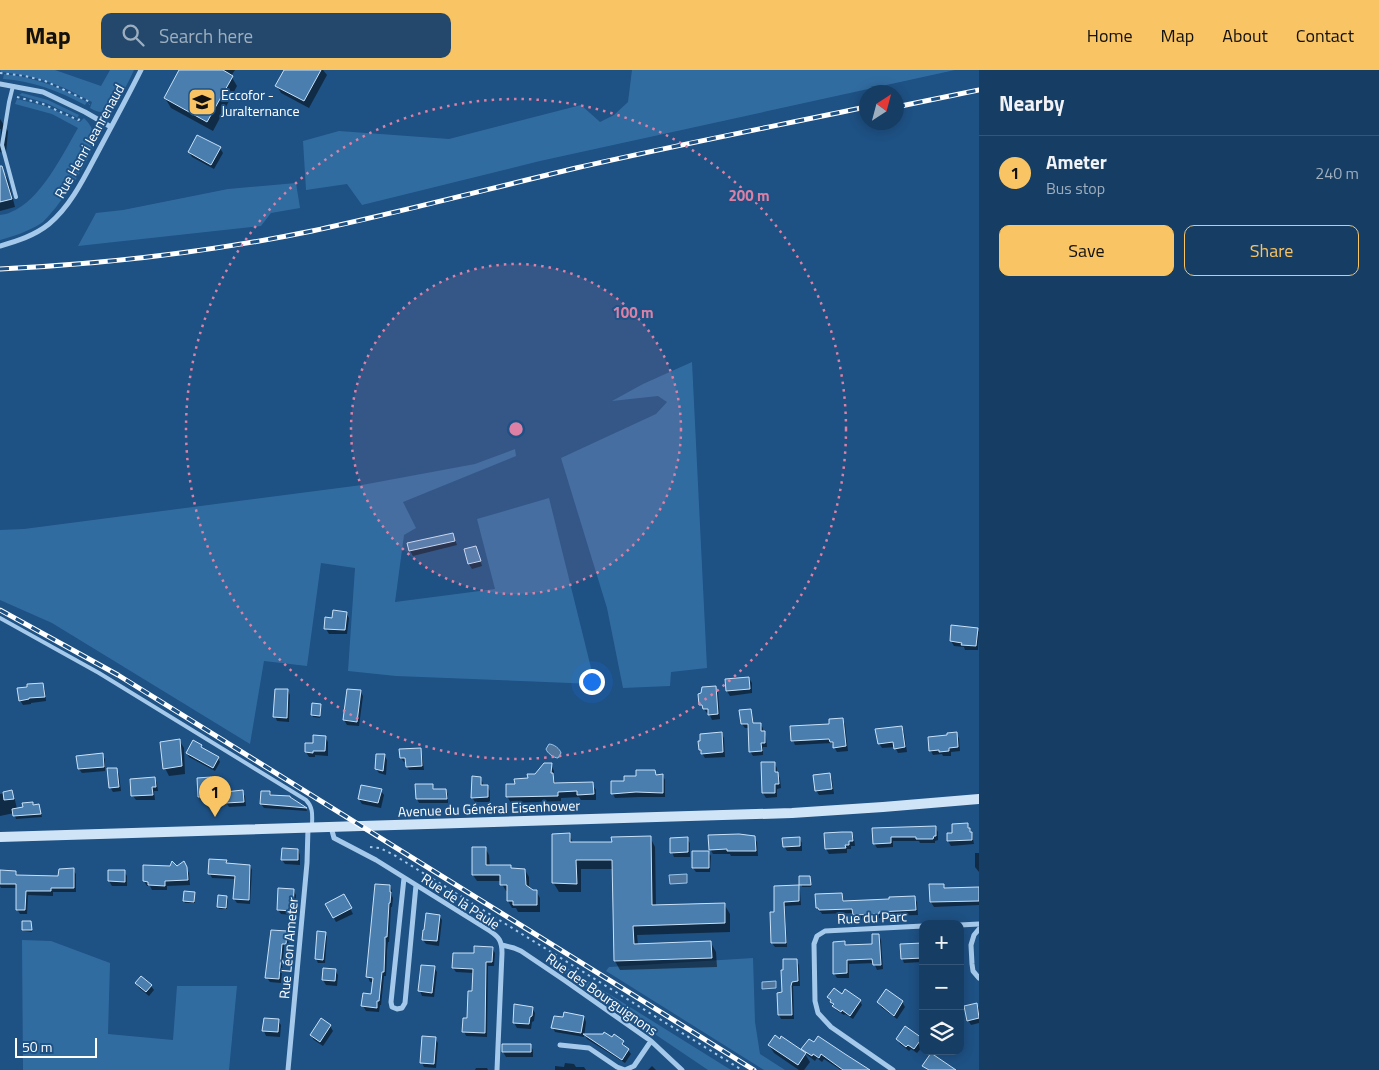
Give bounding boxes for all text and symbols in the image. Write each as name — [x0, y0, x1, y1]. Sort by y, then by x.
search box — [101, 13, 451, 58]
text: Map — [25, 17, 71, 53]
icon: search — [119, 21, 147, 49]
text: Search here — [159, 21, 253, 50]
text: Home — [1087, 22, 1133, 49]
text: Map — [1161, 22, 1194, 49]
text: About — [1222, 22, 1268, 49]
text: Contact — [1296, 22, 1354, 49]
street label: Rue Henri Jeanrenaud — [49, 80, 129, 202]
place label: Eccofor - Juralternance — [221, 84, 300, 121]
north arrow — [859, 85, 904, 130]
school or university icon: Eccofor - Juralternance — [187, 87, 217, 117]
text: Nearby — [999, 87, 1064, 119]
text: Ameter — [1046, 147, 1107, 176]
text: 1 — [1011, 161, 1019, 185]
text: 240 m — [1315, 161, 1359, 185]
text: Bus stop — [1046, 176, 1105, 200]
text: 200 m — [728, 184, 770, 207]
button: Save — [999, 225, 1174, 276]
button: Share — [1184, 225, 1359, 276]
text: 100 m — [612, 301, 654, 324]
centre of rings — [507, 420, 525, 438]
your location — [579, 669, 605, 695]
pin: 1 — [199, 776, 231, 817]
street label: Avenue du Général Eisenhower — [397, 794, 581, 822]
street label: Rue de la Paule — [418, 868, 504, 934]
street label: Rue Léon Ameter — [273, 896, 303, 1000]
street label: Rue du Parc — [837, 905, 907, 929]
map controls — [919, 920, 964, 1055]
button: + — [919, 920, 964, 965]
street label: Rue des Bourguignons — [542, 947, 662, 1041]
button: − — [919, 965, 964, 1010]
button: layers — [919, 1010, 964, 1055]
scale bar — [15, 1035, 98, 1058]
text: 50 m — [22, 1036, 52, 1057]

